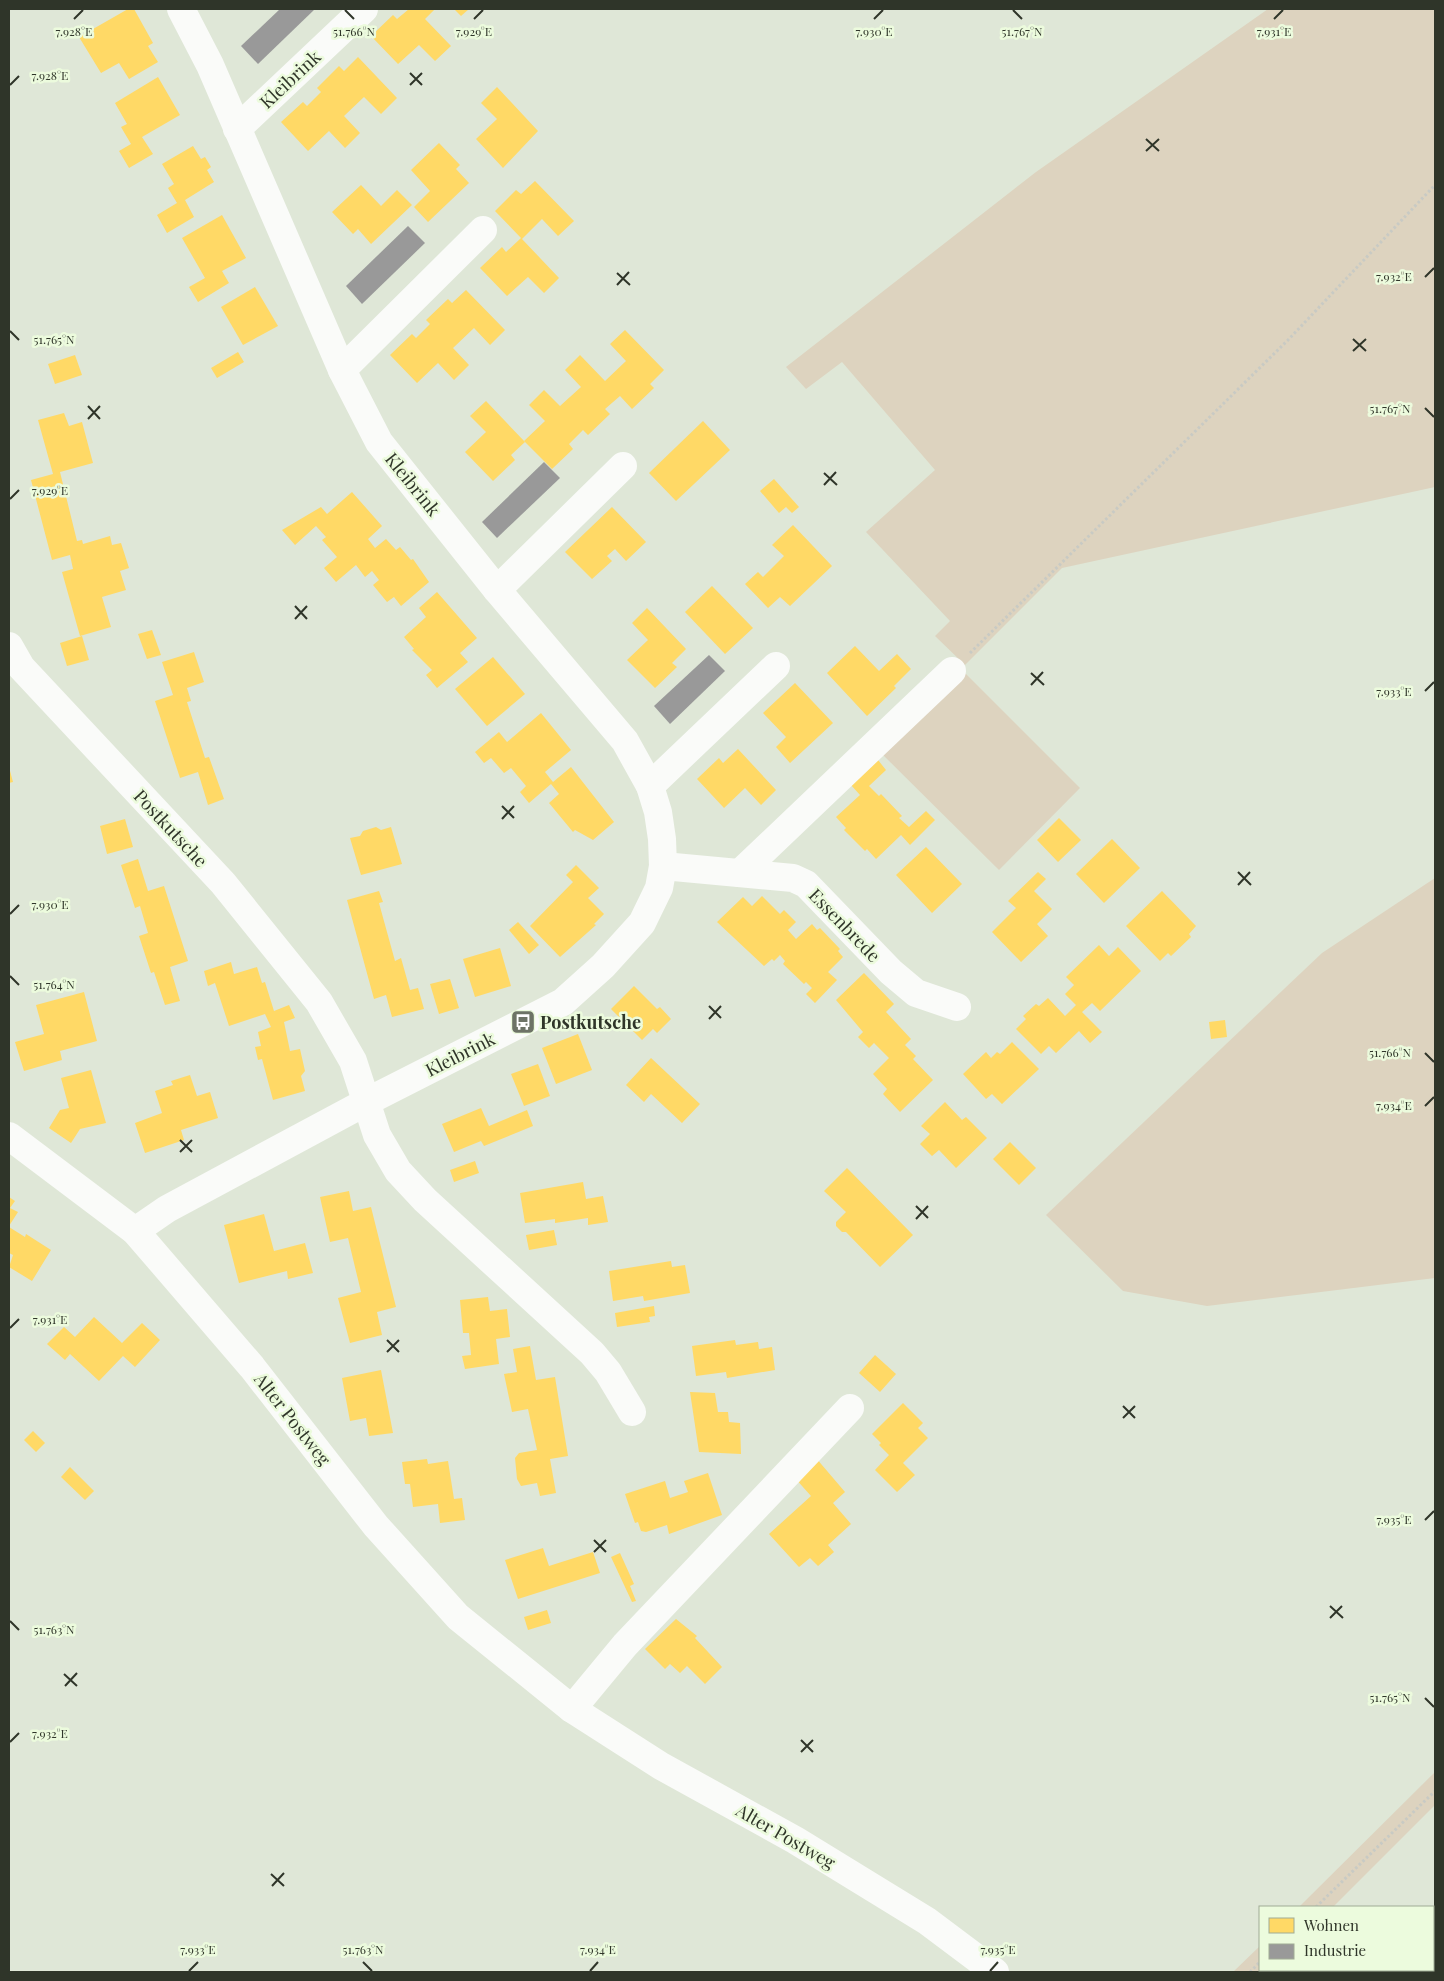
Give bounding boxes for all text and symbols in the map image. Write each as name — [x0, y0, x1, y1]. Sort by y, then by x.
text: 7.928°E — [56, 23, 92, 39]
text: 51.766°N — [333, 23, 376, 39]
text: 7.929°E — [456, 23, 492, 39]
text: 7.930°E — [855, 23, 893, 39]
text: 51.767°N — [1002, 23, 1043, 39]
text: 7.931°E — [1257, 23, 1291, 39]
street label: Kleibrink — [254, 45, 326, 113]
text: 7.928°E — [32, 67, 68, 83]
text: 7.932°E — [1376, 268, 1412, 284]
text: 51.765°N — [34, 331, 75, 347]
text: 51.767°N — [1370, 400, 1411, 416]
street label: Kleibrink — [380, 447, 446, 521]
text: 7.929°E — [32, 482, 68, 498]
text: 7.933°E — [1376, 683, 1412, 699]
street label: Postkutsche — [129, 784, 213, 872]
street label: Essenbrede — [804, 883, 886, 967]
text: 7.930°E — [31, 896, 69, 912]
text: 51.764°N — [33, 976, 75, 992]
bus stop icon: Postkutsche — [510, 1009, 536, 1035]
place label: Postkutsche — [540, 1010, 641, 1034]
street label: Kleibrink — [421, 1026, 499, 1082]
text: 51.766°N — [1369, 1044, 1412, 1060]
text: 7.934°E — [1376, 1097, 1412, 1113]
text: 7.931°E — [33, 1311, 67, 1327]
street label: Alter Postweg — [249, 1367, 337, 1471]
text: 7.935°E — [1376, 1511, 1412, 1527]
text: 51.763°N — [33, 1621, 75, 1637]
text: 51.765°N — [1370, 1689, 1411, 1705]
text: 7.932°E — [32, 1725, 68, 1741]
street label: Alter Postweg — [731, 1797, 840, 1874]
legend — [1259, 1906, 1434, 1971]
text: Wohnen — [1303, 1915, 1359, 1935]
text: Industrie — [1304, 1940, 1366, 1960]
text: 7.933°E — [180, 1941, 216, 1957]
text: 51.763°N — [342, 1941, 384, 1957]
text: 7.934°E — [580, 1941, 616, 1957]
text: 7.935°E — [980, 1941, 1016, 1957]

